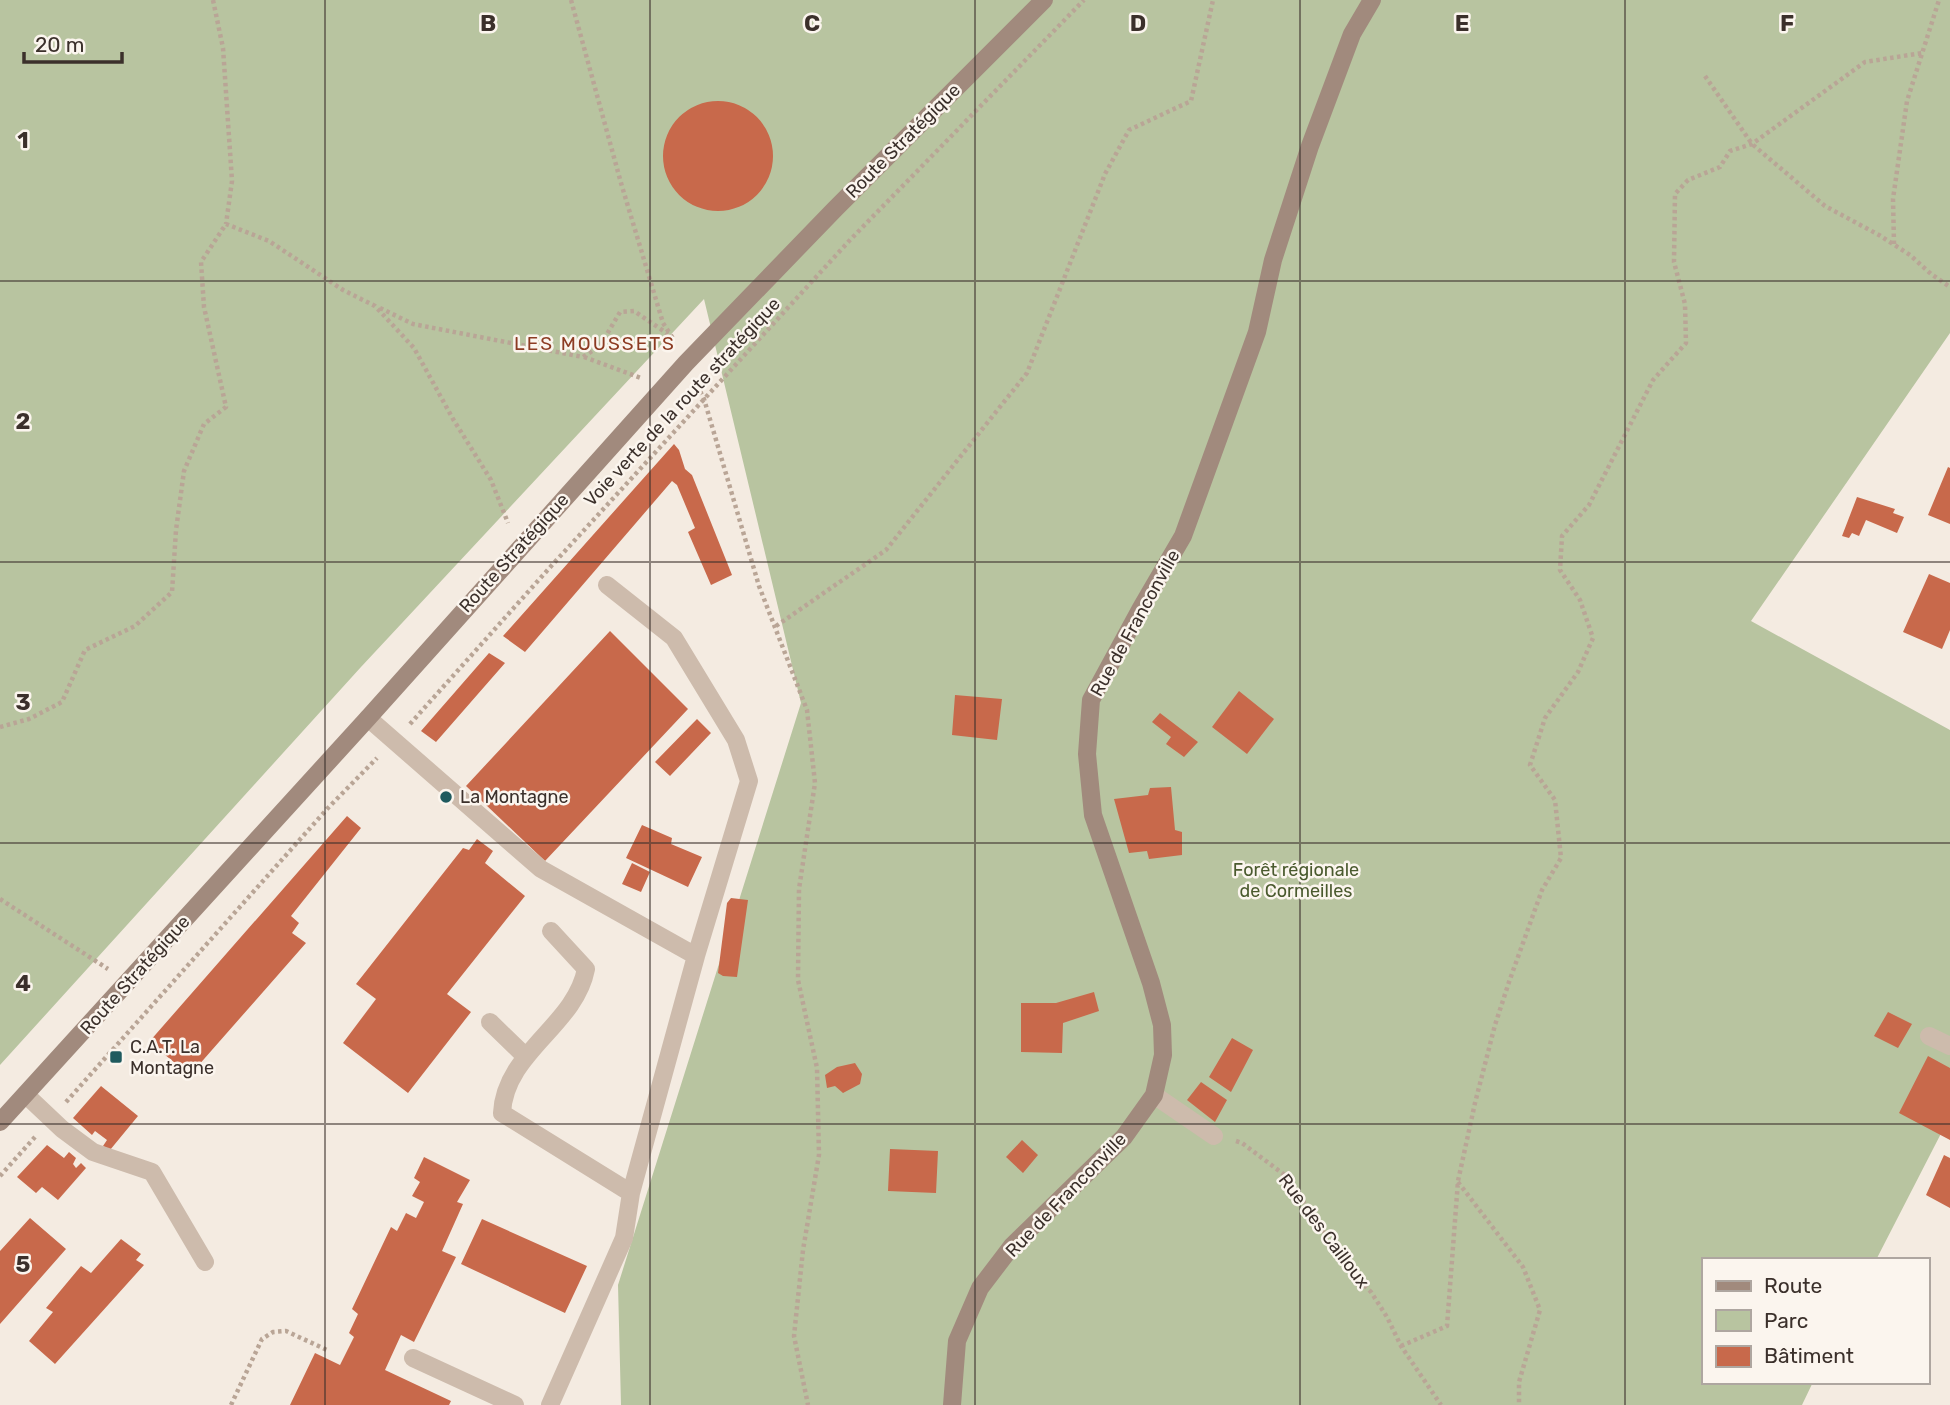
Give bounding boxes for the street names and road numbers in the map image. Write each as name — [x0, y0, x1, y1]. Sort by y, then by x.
street label: Route Stratégique — [841, 79, 965, 203]
street label: Voie verte de la route stratégique — [579, 293, 785, 511]
street label: Route Stratégique — [455, 489, 573, 617]
street label: Rue de Franconville — [1086, 546, 1184, 700]
street label: Route Stratégique — [76, 911, 194, 1039]
street label: Rue de Franconville — [1001, 1128, 1131, 1262]
street label: Rue des Cailloux — [1274, 1170, 1374, 1293]

